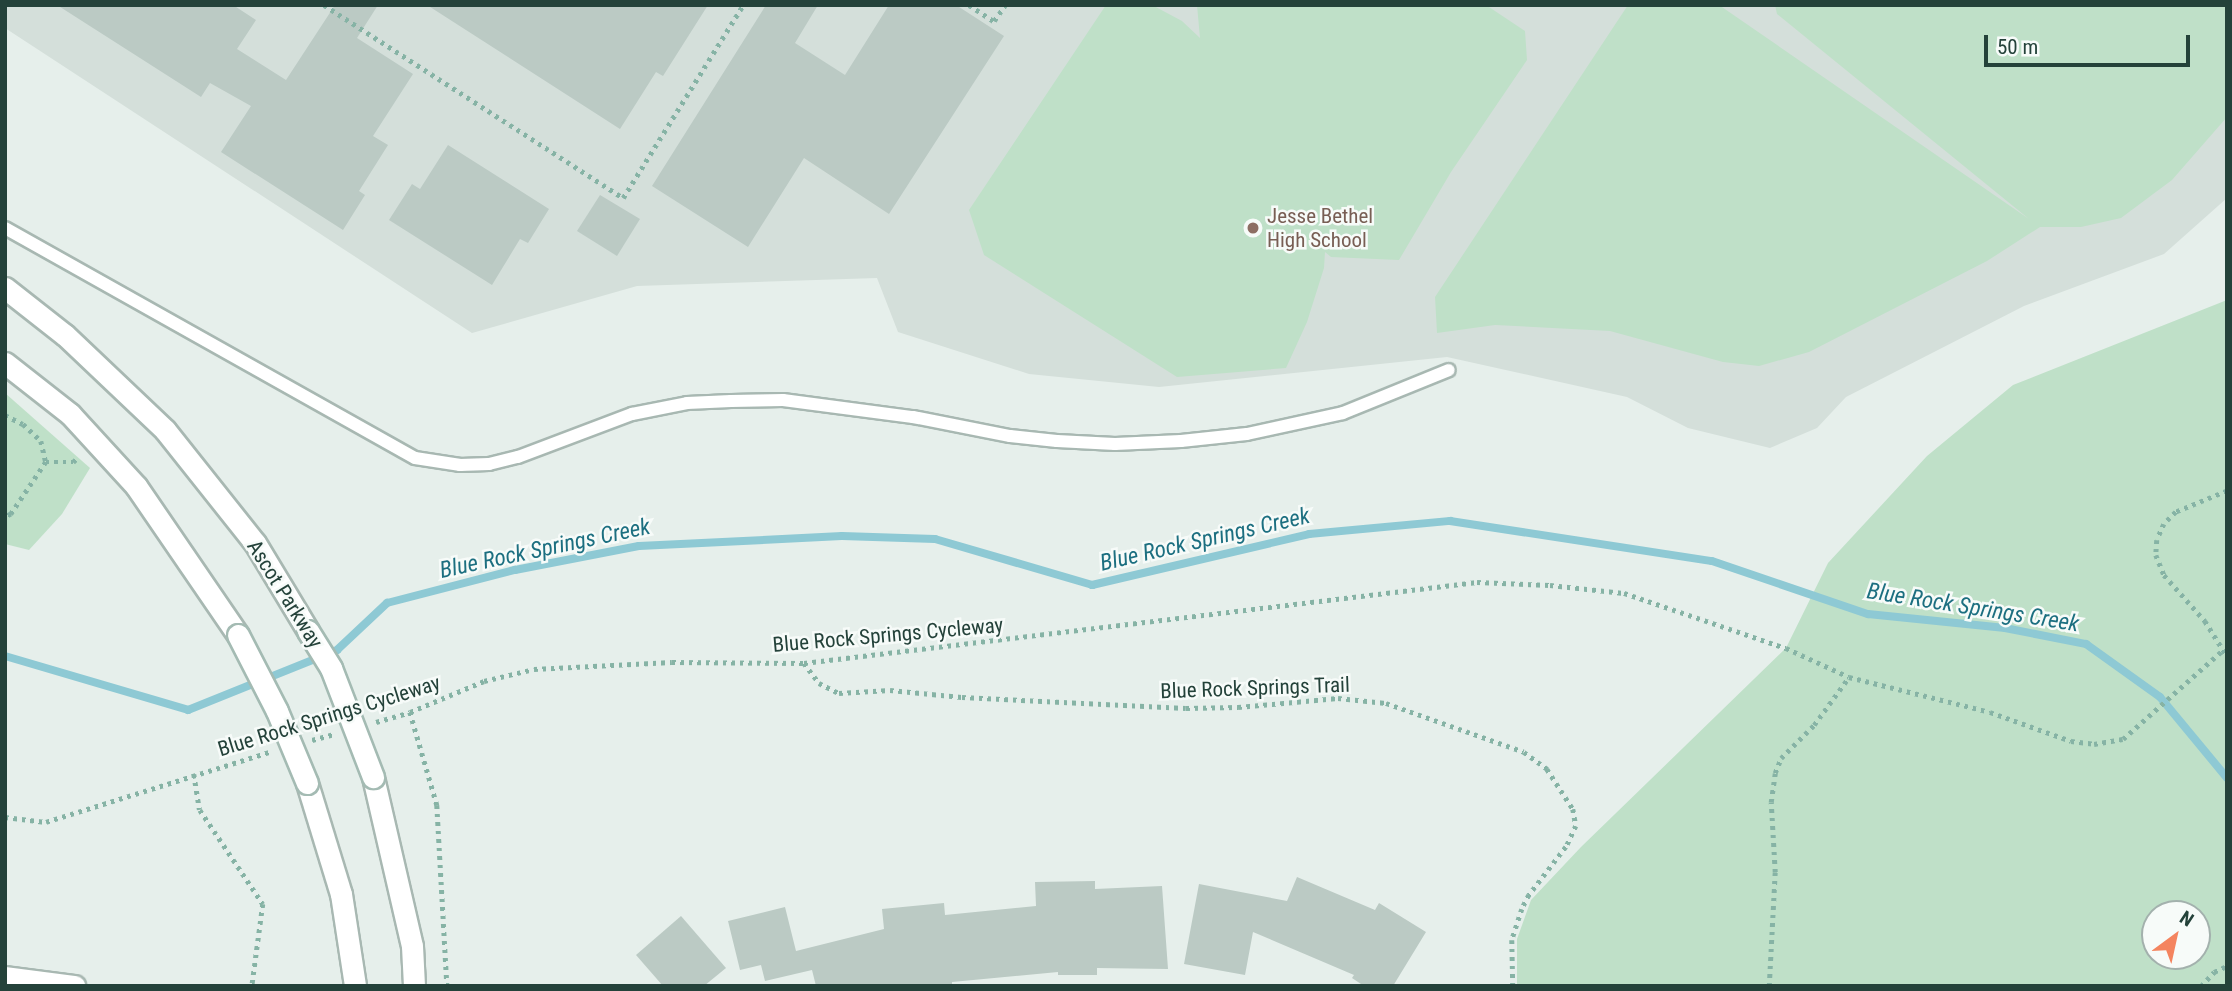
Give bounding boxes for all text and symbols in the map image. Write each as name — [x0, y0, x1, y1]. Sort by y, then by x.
scale bar — [1987, 21, 2194, 65]
text: 50 m — [1997, 35, 2038, 59]
place label: Jesse Bethel High School — [1267, 203, 1373, 253]
marker: Jesse Bethel High School — [1245, 220, 1261, 236]
water label: Blue Rock Springs Creek — [1097, 502, 1313, 578]
water label: Blue Rock Springs Creek — [437, 513, 653, 585]
street label: Ascot Parkway — [242, 535, 328, 653]
water label: Blue Rock Springs Creek — [1865, 578, 2081, 638]
street label: Blue Rock Springs Cycleway — [772, 612, 1004, 658]
street label: Blue Rock Springs Cycleway — [215, 670, 443, 762]
street label: Blue Rock Springs Trail — [1160, 672, 1350, 704]
north arrow — [2141, 900, 2211, 970]
text: N — [2175, 906, 2198, 931]

